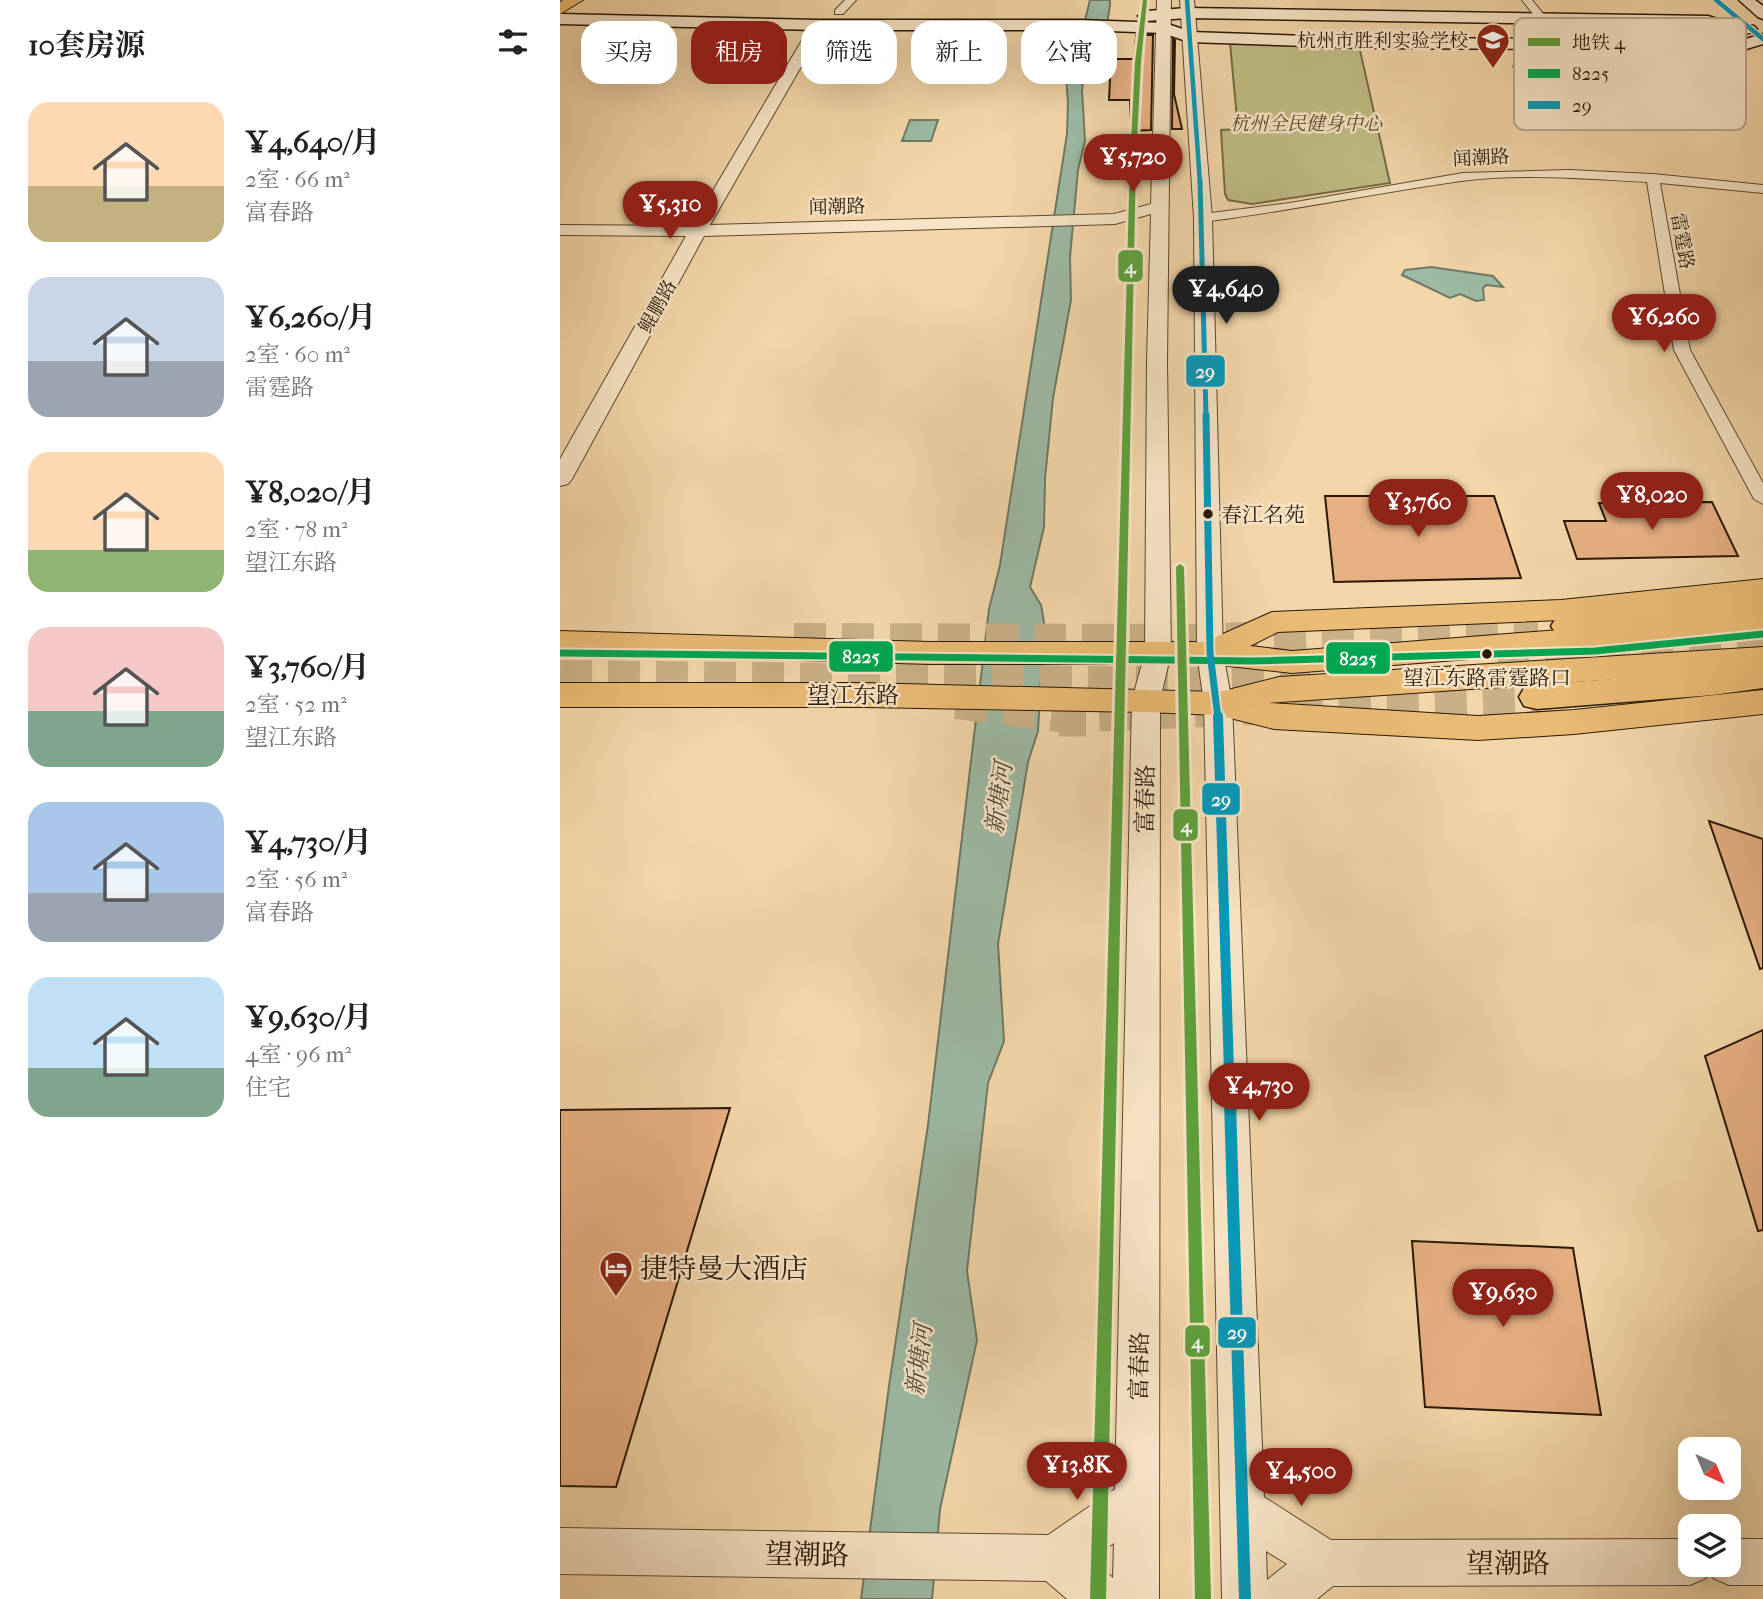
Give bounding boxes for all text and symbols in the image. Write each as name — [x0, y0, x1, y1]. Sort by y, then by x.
legend — [1514, 18, 1746, 130]
chip: 买房 — [581, 21, 677, 84]
chip: 租房 — [691, 21, 787, 84]
chip: 筛选 — [801, 21, 897, 84]
chip: 新上 — [911, 21, 1007, 84]
chip: 公寓 — [1021, 21, 1117, 84]
school or university icon: 杭州市胜利实验学校 — [1474, 21, 1512, 70]
icon: filters — [494, 23, 532, 61]
text: 10套房源 — [28, 28, 145, 63]
place label: 杭州市胜利实验学校 — [1297, 30, 1468, 52]
text: 地铁 4 — [1572, 32, 1626, 54]
text: 8225 — [1572, 63, 1609, 85]
text: 29 — [1572, 95, 1592, 117]
park label: 杭州全民健身中心 — [1230, 113, 1383, 135]
text: ¥4,640/月 — [245, 125, 381, 160]
icon: home — [84, 130, 168, 214]
pin: ¥5,720 — [1076, 134, 1190, 194]
text: ¥5,720 — [1100, 143, 1166, 170]
street label: 闻潮路 — [1452, 146, 1510, 170]
text: 2室 · 66 m² — [245, 166, 350, 193]
pin: ¥5,310 — [613, 182, 727, 241]
text: ¥5,310 — [639, 190, 701, 217]
street label: 闻潮路 — [808, 196, 866, 218]
text: 富春路 — [245, 199, 314, 226]
street label: 雷霆路 — [1666, 211, 1698, 271]
line badge: 4 — [1117, 249, 1144, 283]
text: 4 — [1123, 256, 1136, 278]
pin: ¥4,640 — [1169, 266, 1283, 326]
text: ¥4,640 — [1188, 275, 1264, 302]
street label: 鲲鹏路 — [634, 276, 681, 337]
pin: ¥6,260 — [1607, 294, 1721, 354]
text: ¥6,260/月 — [245, 300, 376, 335]
text: ¥6,260 — [1628, 303, 1700, 330]
icon: home — [84, 305, 168, 389]
text: 2室 · 60 m² — [245, 341, 350, 368]
line badge: 29 — [1185, 354, 1226, 388]
text: 29 — [1195, 361, 1215, 383]
text: 雷霆路 — [245, 374, 314, 401]
pin: ¥8,020 — [1595, 472, 1709, 532]
text: ¥8,020/月 — [245, 475, 375, 510]
icon: home — [84, 480, 168, 564]
pin: ¥3,760 — [1361, 480, 1475, 539]
text: ¥8,020 — [1616, 481, 1688, 508]
text: ¥3,760 — [1384, 488, 1452, 515]
place label: 春江名苑 — [1221, 503, 1305, 527]
marker: 春江名苑 — [1201, 507, 1215, 521]
text: 2室 · 78 m² — [245, 516, 348, 543]
text: 望江东路 — [245, 549, 337, 576]
line badge: 8225 — [828, 640, 894, 673]
line badge: 8225 — [1325, 641, 1391, 675]
text: 8225 — [842, 646, 880, 668]
marker: 望江东路雷霆路口 — [1480, 647, 1494, 661]
text: 8225 — [1339, 648, 1377, 670]
text: ¥3,760/月 — [245, 650, 370, 685]
icon: home — [84, 655, 168, 739]
place label: 望江东路雷霆路口 — [1403, 666, 1571, 690]
street label: 望江东路 — [807, 682, 899, 709]
text: 2室 · 52 m² — [245, 691, 347, 718]
text: 望江东路 — [245, 724, 337, 751]
water label: 新塘河 — [980, 756, 1018, 836]
street label: 富春路 — [1131, 764, 1160, 834]
line badge: 29 — [1201, 782, 1241, 816]
text: 29 — [1211, 789, 1231, 811]
line badge: 4 — [1172, 808, 1199, 842]
text: 4 — [1179, 815, 1192, 837]
text: ¥4,730/月 — [245, 825, 372, 860]
icon: home — [84, 830, 168, 914]
text: 2室 · 56 m² — [245, 866, 347, 893]
text: 富春路 — [245, 899, 314, 926]
text: ¥9,630/月 — [245, 1000, 373, 1035]
icon: home — [84, 1005, 168, 1089]
text: 4室 · 96 m² — [245, 1041, 351, 1068]
pin: ¥4,730 — [1202, 1064, 1316, 1123]
text: ¥4,730 — [1225, 1072, 1293, 1099]
text: 住宅 — [245, 1074, 291, 1101]
hotel icon: 捷特曼大酒店 — [597, 1249, 635, 1298]
place label: 捷特曼大酒店 — [640, 1252, 808, 1285]
pin: ¥9,630 — [1446, 1270, 1560, 1329]
text: ¥9,630 — [1468, 1278, 1538, 1305]
line badge: 29 — [1217, 1316, 1257, 1349]
water label: 新塘河 — [901, 1319, 938, 1397]
text: 29 — [1227, 1322, 1247, 1344]
line badge: 4 — [1184, 1324, 1211, 1358]
street label: 富春路 — [1125, 1331, 1154, 1401]
text: 4 — [1190, 1331, 1203, 1353]
north arrow — [1678, 1437, 1741, 1500]
map controls — [1678, 1437, 1741, 1577]
pin: ¥13.8K — [1020, 1442, 1134, 1502]
pin: ¥4,500 — [1244, 1448, 1358, 1508]
text: ¥13.8K — [1043, 1451, 1111, 1478]
text: ¥4,500 — [1265, 1457, 1337, 1484]
button: layers — [1678, 1514, 1741, 1577]
street label: 望潮路 — [765, 1537, 849, 1572]
street label: 望潮路 — [1466, 1547, 1550, 1580]

